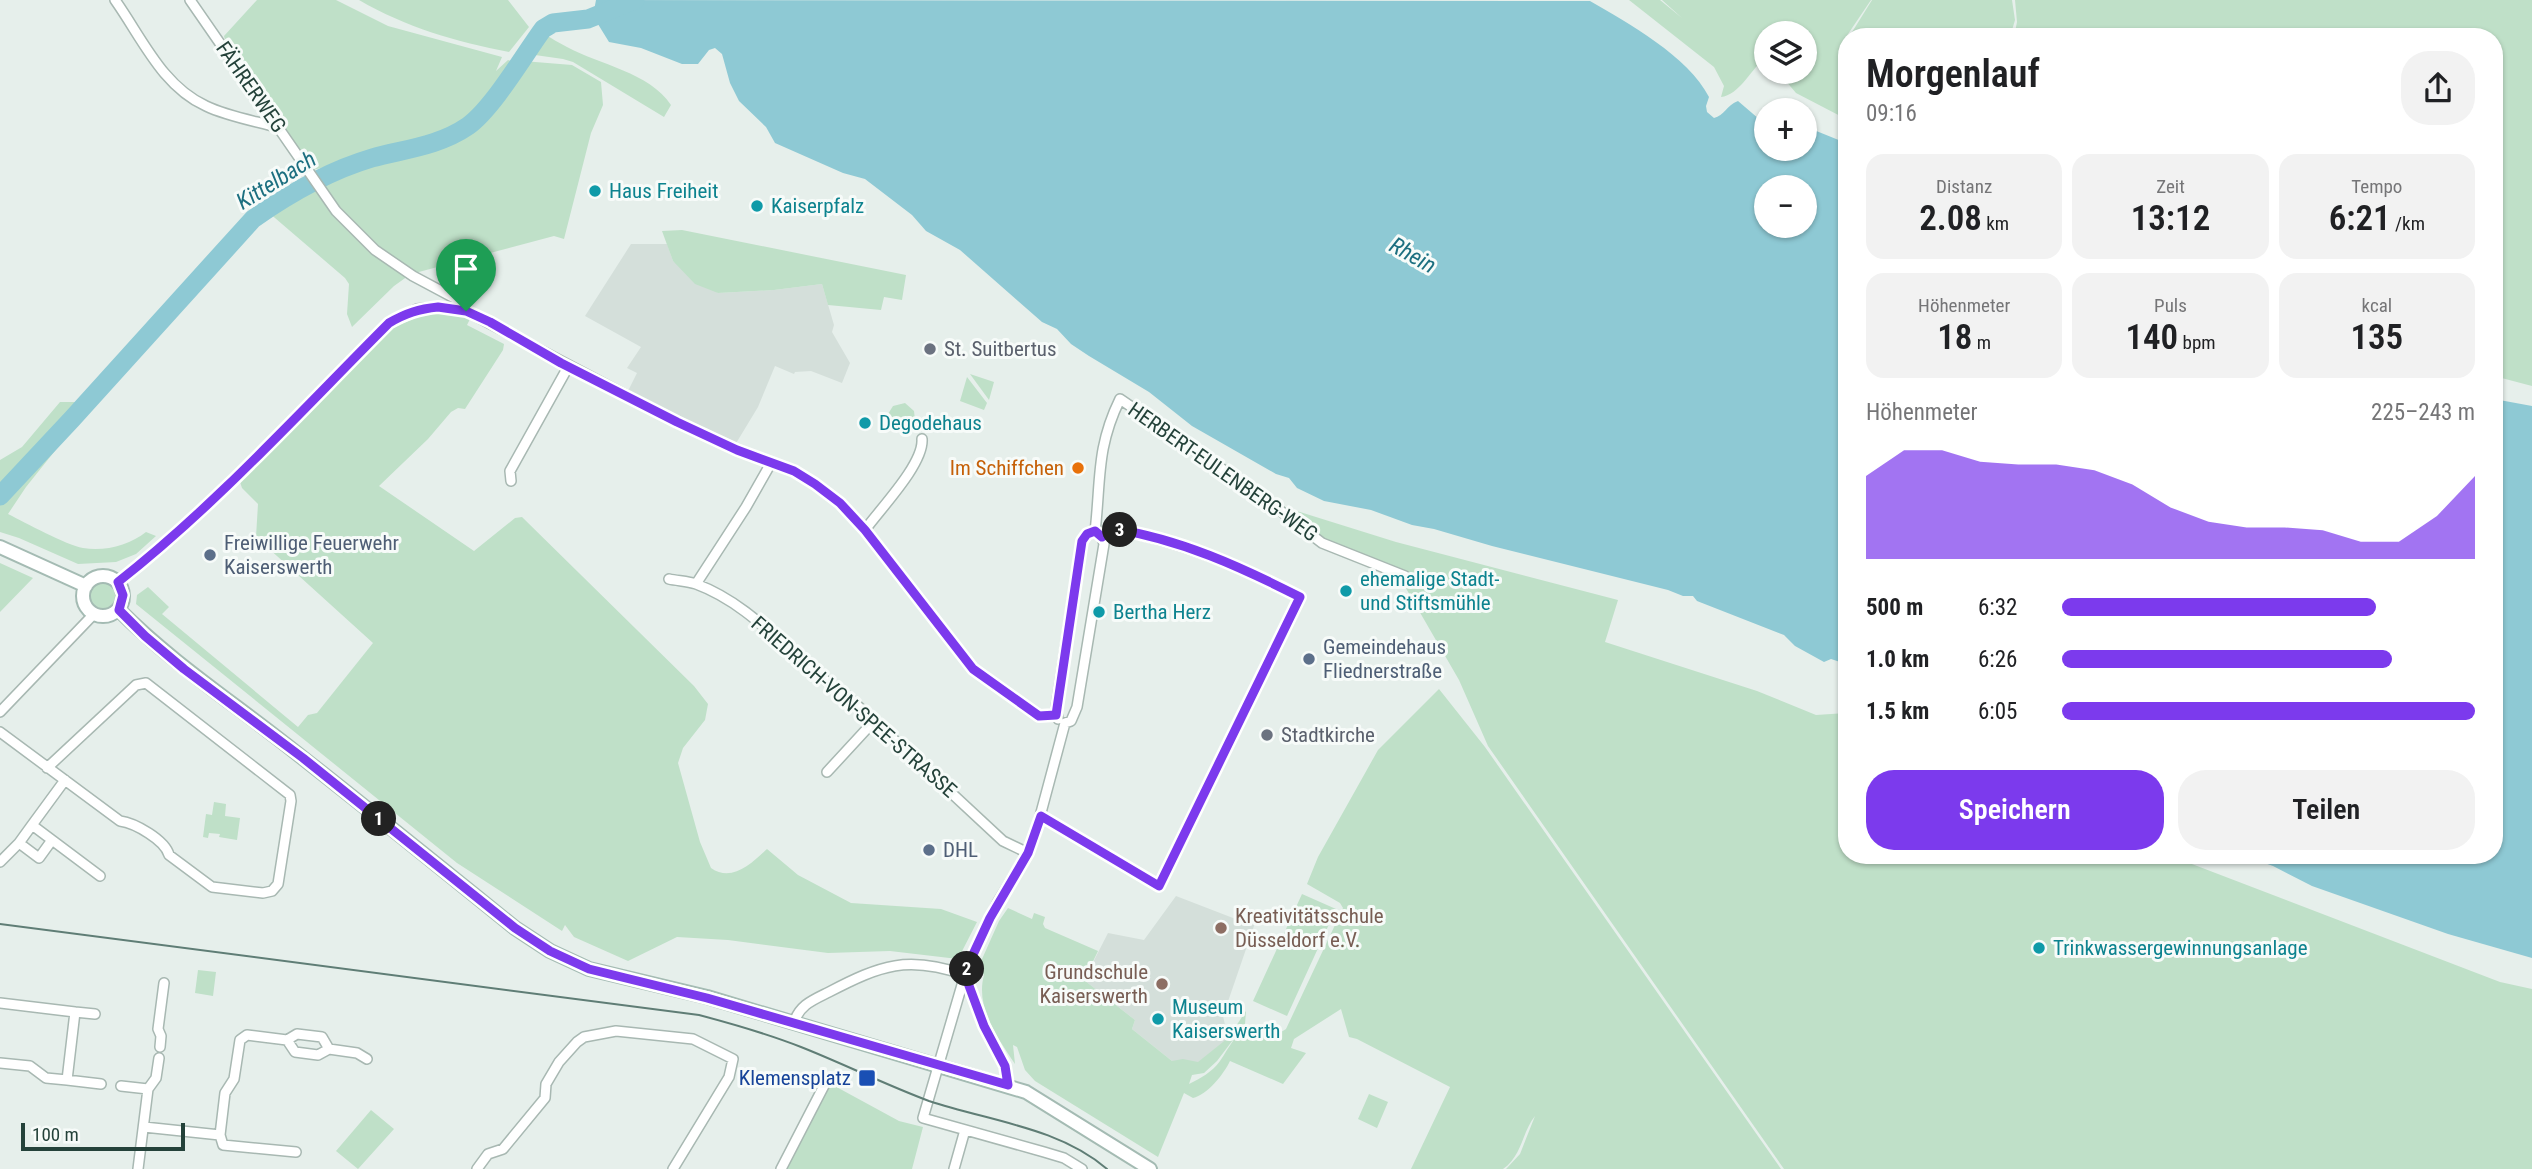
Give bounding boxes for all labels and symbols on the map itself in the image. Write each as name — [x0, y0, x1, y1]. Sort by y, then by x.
street label: FÄHRERWEG — [211, 37, 291, 137]
water label: Kittelbach — [231, 145, 321, 215]
place label: Haus Freiheit — [609, 179, 718, 203]
marker: Haus Freiheit — [587, 183, 603, 199]
place label: Kaiserpfalz — [771, 194, 864, 218]
marker: Kaiserpfalz — [749, 198, 765, 214]
water label: Rhein — [1385, 232, 1441, 279]
pin — [436, 239, 496, 311]
place label: St. Suitbertus — [944, 337, 1057, 361]
marker: St. Suitbertus — [922, 341, 938, 357]
street label: HERBERT-EULENBERG-WEG — [1124, 397, 1322, 547]
place label: Degodehaus — [879, 411, 982, 435]
marker: Degodehaus — [857, 415, 873, 431]
place label: Im Schiffchen — [950, 456, 1064, 480]
marker: Im Schiffchen — [1070, 460, 1086, 476]
pin: 3 — [1102, 512, 1138, 548]
place label: Freiwillige Feuerwehr Kaiserswerth — [224, 531, 399, 579]
marker: Freiwillige Feuerwehr Kaiserswerth — [202, 547, 218, 563]
place label: ehemalige Stadt- und Stiftsmühle — [1360, 567, 1499, 615]
marker: ehemalige Stadt- und Stiftsmühle — [1338, 583, 1354, 599]
place label: Bertha Herz — [1113, 600, 1211, 624]
marker: Bertha Herz — [1091, 604, 1107, 620]
street label: FRIEDRICH-VON-SPEE-STRASSE — [747, 611, 961, 803]
place label: Gemeindehaus Fliednerstraße — [1323, 635, 1446, 683]
marker: Gemeindehaus Fliednerstraße — [1301, 651, 1317, 667]
place label: Stadtkirche — [1281, 723, 1375, 747]
marker: Stadtkirche — [1259, 727, 1275, 743]
pin: 1 — [362, 802, 396, 836]
place label: DHL — [943, 838, 978, 862]
marker: DHL — [921, 842, 937, 858]
place label: Kreativitätsschule Düsseldorf e.V. — [1235, 904, 1384, 952]
marker: Kreativitätsschule Düsseldorf e.V. — [1213, 920, 1229, 936]
place label: Trinkwassergewinnungsanlage — [2053, 936, 2308, 960]
marker: Trinkwassergewinnungsanlage — [2031, 940, 2047, 956]
pin: 2 — [950, 951, 984, 986]
place label: Grundschule Kaiserswerth — [1040, 960, 1148, 1008]
marker: Grundschule Kaiserswerth — [1154, 976, 1170, 992]
place label: Museum Kaiserswerth — [1172, 995, 1281, 1043]
marker: Museum Kaiserswerth — [1150, 1011, 1166, 1027]
place label: Klemensplatz — [739, 1066, 851, 1090]
marker: Klemensplatz — [857, 1068, 877, 1088]
scale bar — [21, 1120, 186, 1152]

